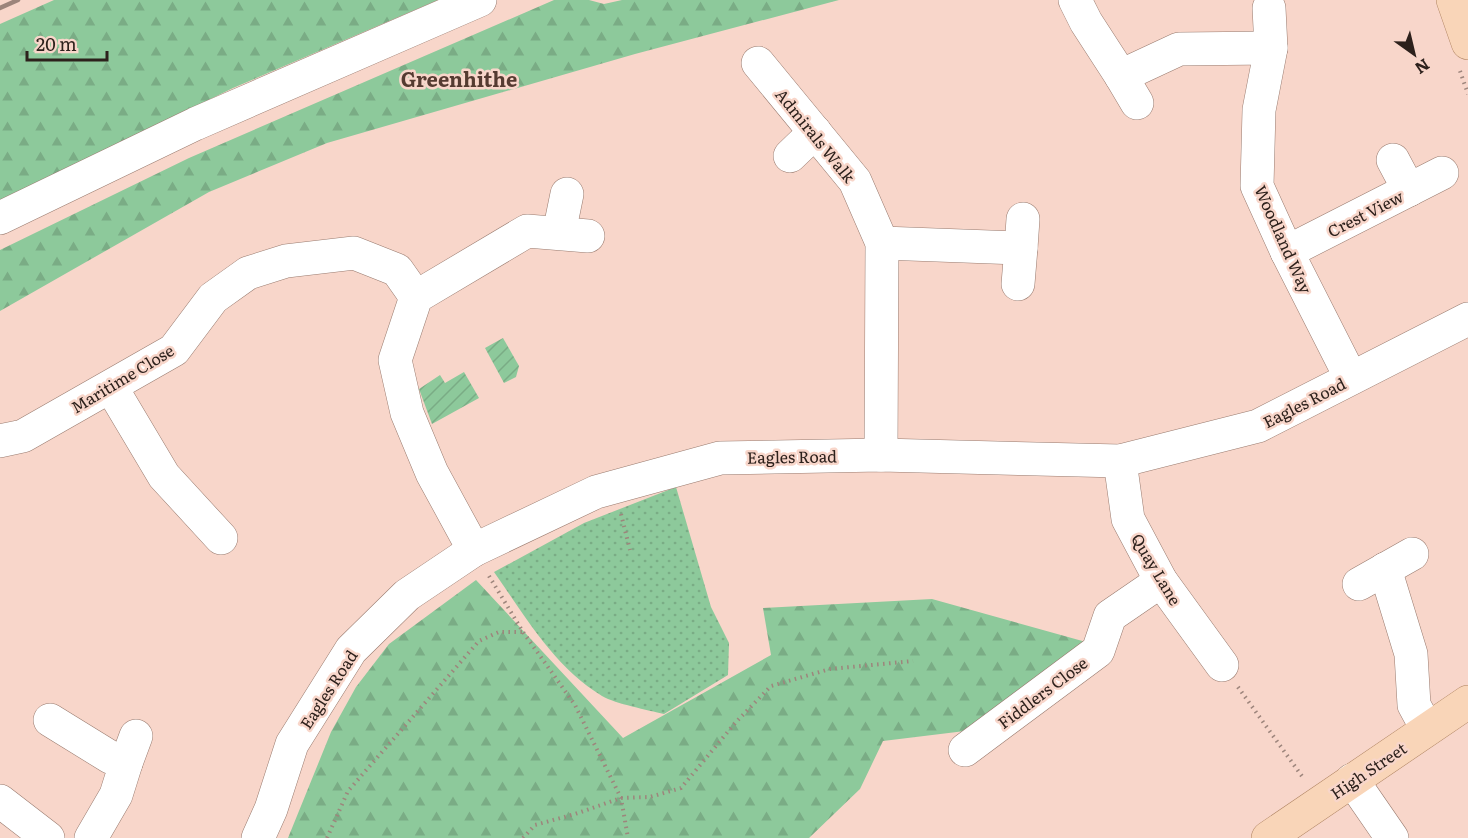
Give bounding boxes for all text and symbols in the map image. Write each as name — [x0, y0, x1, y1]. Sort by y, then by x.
scale bar — [27, 24, 106, 62]
north arrow — [1384, 24, 1444, 84]
text: 20 m — [36, 30, 77, 57]
text: N — [1411, 54, 1435, 81]
district label: Greenhithe — [401, 63, 517, 93]
street label: Admirals Walk — [770, 83, 862, 188]
street label: Woodland Way — [1249, 181, 1319, 298]
street label: Crest View — [1323, 184, 1407, 242]
street label: Maritime Close — [66, 338, 178, 418]
street label: Eagles Road — [1258, 371, 1350, 433]
street label: Eagles Road — [747, 443, 837, 469]
street label: Quay Lane — [1126, 529, 1188, 609]
street label: Eagles Road — [293, 645, 363, 733]
street label: Fiddlers Close — [992, 650, 1092, 734]
street label: High Street — [1325, 735, 1411, 804]

